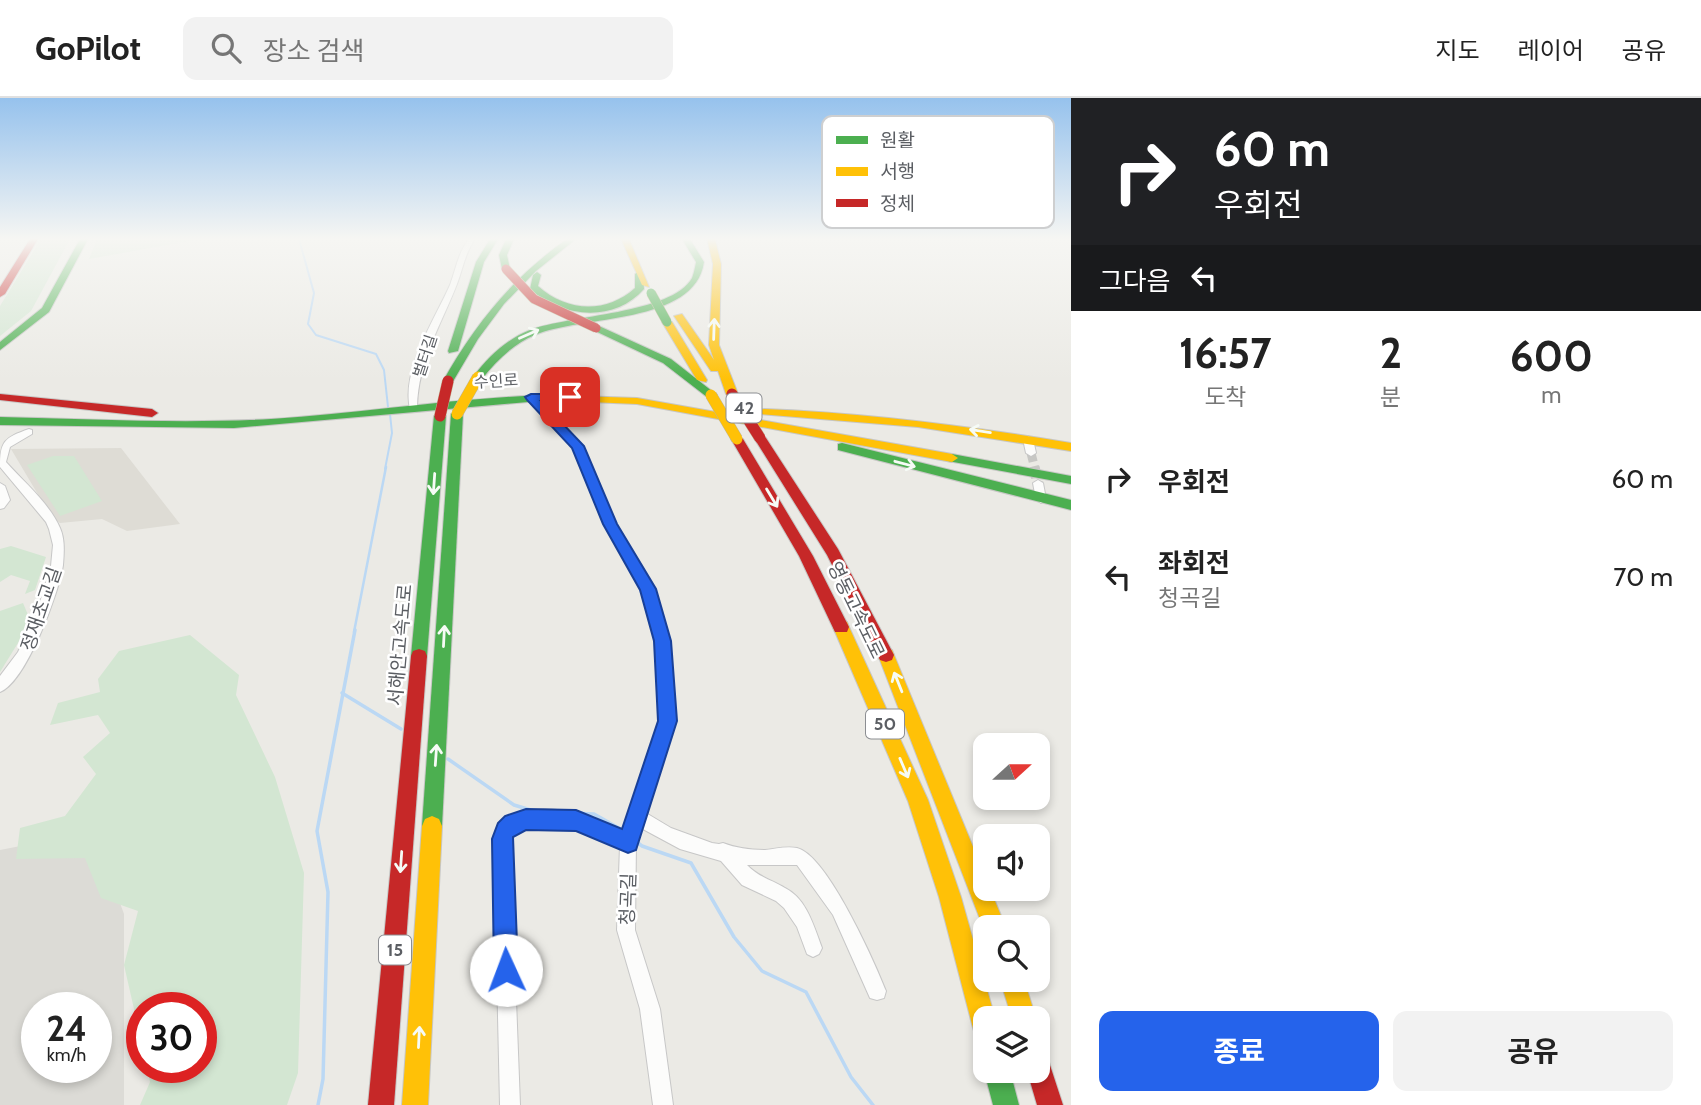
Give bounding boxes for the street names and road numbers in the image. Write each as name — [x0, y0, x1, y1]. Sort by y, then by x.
street label: 벌터길 — [409, 332, 441, 380]
street label: 수인로 — [473, 370, 519, 392]
road number: 42 — [726, 394, 762, 422]
street label: 영동고속도로 — [823, 558, 889, 662]
street label: 정재초교길 — [16, 564, 66, 654]
street label: 서해안고속도로 — [383, 583, 417, 707]
road number: 50 — [866, 710, 904, 738]
street label: 청곡길 — [616, 872, 640, 926]
road number: 15 — [379, 936, 411, 964]

